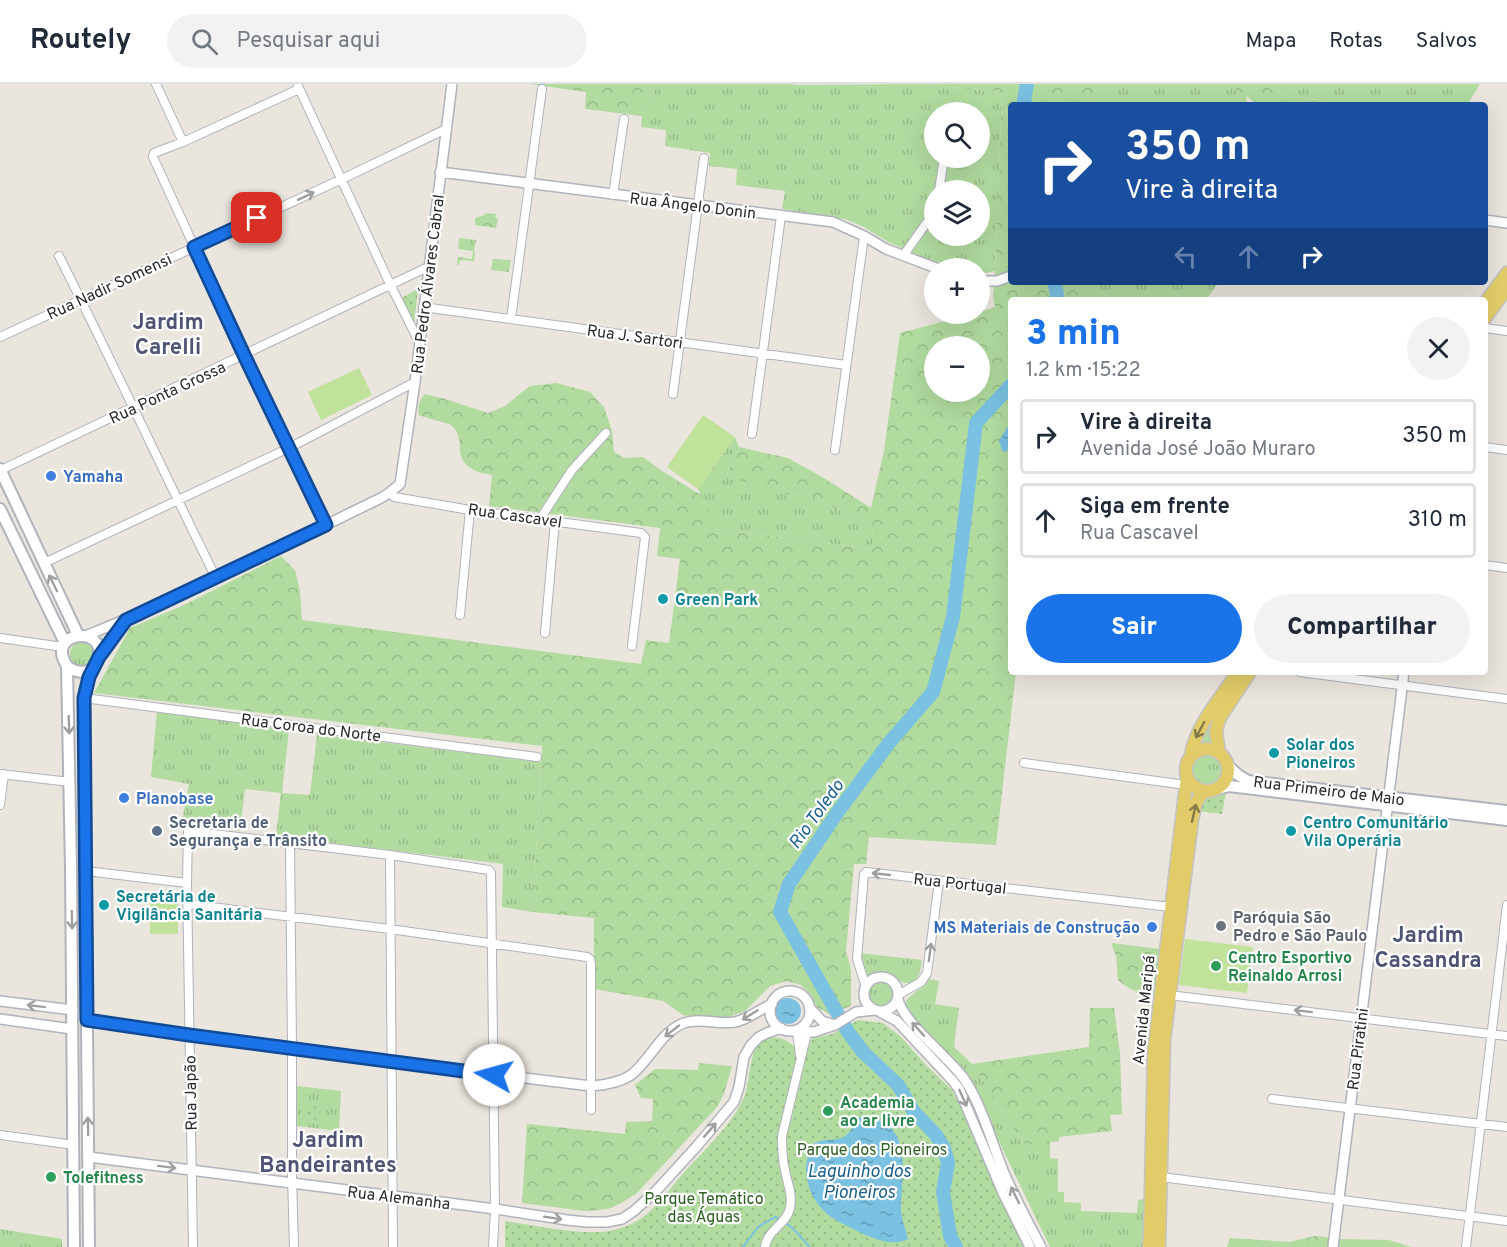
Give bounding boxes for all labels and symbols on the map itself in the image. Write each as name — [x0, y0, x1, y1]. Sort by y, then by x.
street label: Rua Ângelo Donin — [628, 187, 757, 225]
one-way arrow — [296, 189, 314, 201]
pin — [231, 192, 282, 243]
street label: Rua Pedro Álvares Cabral — [406, 193, 450, 375]
street label: Rua Nadir Somensi — [44, 250, 175, 326]
district label: Jardim Carelli — [132, 310, 204, 362]
street label: Rua J. Sartori — [585, 321, 684, 355]
street label: Rua Ponta Grossa — [106, 358, 229, 430]
place label: Yamaha — [63, 468, 123, 488]
marker: Yamaha — [44, 469, 58, 483]
street label: Rua Cascavel — [466, 500, 563, 533]
one-way arrow — [47, 574, 58, 592]
place label: Green Park — [675, 591, 758, 611]
marker: Green Park — [656, 592, 670, 606]
street label: Rua Coroa do Norte — [240, 710, 382, 748]
one-way arrow — [63, 714, 74, 734]
one-way arrow — [1194, 721, 1206, 739]
place label: Solar dos Pioneiros — [1286, 736, 1356, 774]
marker: Solar dos Pioneiros — [1267, 746, 1281, 760]
street label: Rua Primeiro de Maio — [1252, 773, 1406, 811]
water label: Rio Toledo — [784, 775, 850, 854]
place label: Planobase — [136, 790, 213, 810]
marker: Planobase — [117, 791, 131, 805]
one-way arrow — [1189, 803, 1200, 823]
place label: Secretaria de Segurança e Trânsito — [169, 814, 327, 852]
place label: Centro Comunitário Vila Operária — [1303, 814, 1448, 852]
marker: Secretaria de Segurança e Trânsito — [150, 824, 164, 838]
marker: Centro Comunitário Vila Operária — [1284, 824, 1298, 838]
one-way arrow — [871, 868, 891, 879]
street label: Rua Portugal — [912, 870, 1007, 900]
place label: Secretária de Vigilância Sanitária — [116, 888, 262, 926]
marker: Secretária de Vigilância Sanitária — [97, 898, 111, 912]
one-way arrow — [66, 909, 78, 929]
place label: Paróquia São Pedro e São Paulo — [1233, 909, 1367, 947]
place label: MS Materiais de Construção — [933, 919, 1140, 939]
marker: Paróquia São Pedro e São Paulo — [1214, 919, 1228, 933]
marker: MS Materiais de Construção — [1145, 920, 1159, 934]
district label: Jardim Cassandra — [1374, 923, 1482, 975]
one-way arrow — [924, 942, 935, 962]
place label: Centro Esportivo Reinaldo Arrosi — [1228, 949, 1352, 987]
street label: Avenida Maripá — [1129, 955, 1161, 1066]
marker: Centro Esportivo Reinaldo Arrosi — [1209, 959, 1223, 973]
one-way arrow — [27, 1000, 47, 1011]
one-way arrow — [1294, 1005, 1313, 1016]
street label: Rua Piratini — [1344, 1007, 1374, 1092]
one-way arrow — [742, 1009, 759, 1021]
one-way arrow — [911, 1021, 925, 1036]
one-way arrow — [664, 1025, 680, 1038]
position arrow — [462, 1043, 526, 1107]
street label: Rua Japão — [181, 1055, 203, 1131]
one-way arrow — [958, 1089, 969, 1107]
place label: Academia ao ar livre — [840, 1094, 915, 1132]
marker: Academia ao ar livre — [821, 1104, 835, 1118]
one-way arrow — [82, 1116, 94, 1136]
one-way arrow — [703, 1123, 717, 1138]
district label: Jardim Bandeirantes — [259, 1128, 397, 1180]
park label: Parque dos Pioneiros — [797, 1141, 947, 1161]
one-way arrow — [157, 1161, 177, 1172]
water label: Laguinho dos Pioneiros — [807, 1161, 912, 1205]
place label: Tolefitness — [63, 1169, 144, 1189]
marker: Tolefitness — [44, 1170, 58, 1184]
street label: Rua Alemanha — [346, 1183, 451, 1215]
one-way arrow — [1008, 1186, 1020, 1204]
park label: Parque Temático das Águas — [644, 1190, 764, 1228]
one-way arrow — [542, 1213, 562, 1224]

